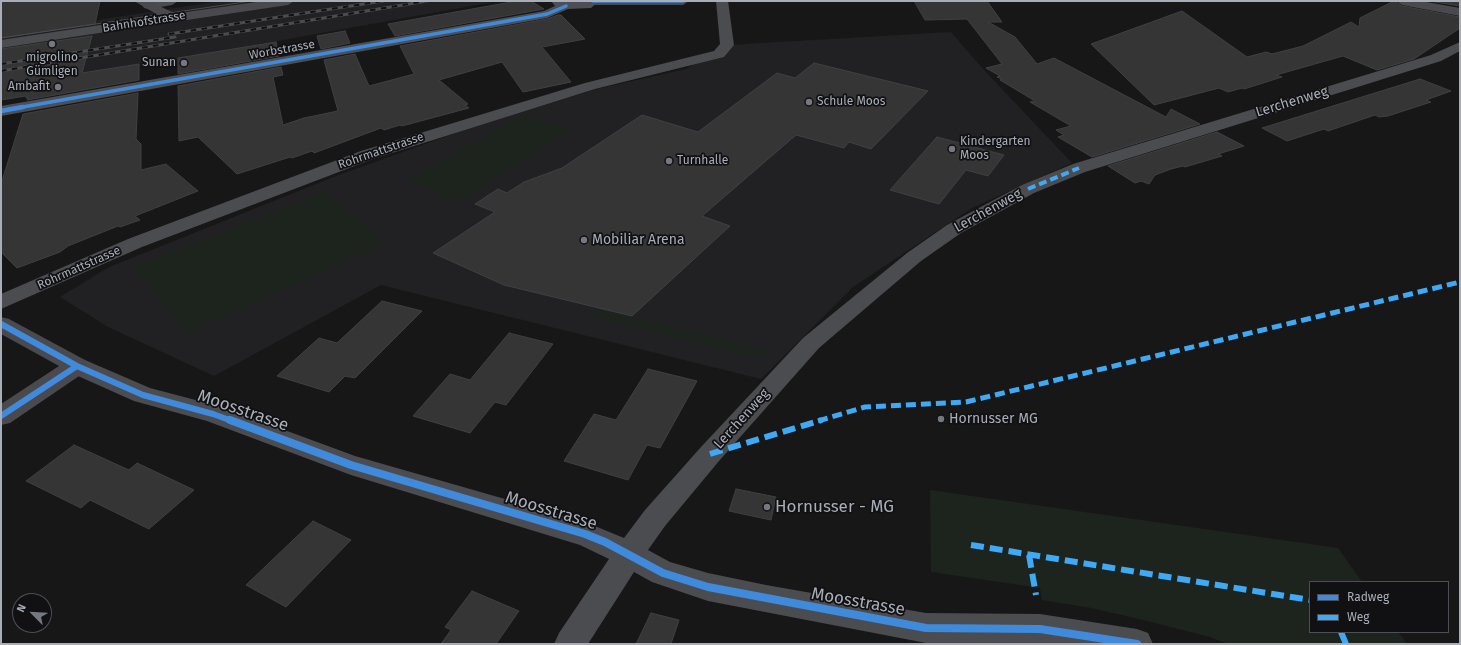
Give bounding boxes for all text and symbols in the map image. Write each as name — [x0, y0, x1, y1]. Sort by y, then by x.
street label: Bahnhofstrasse — [101, 8, 187, 36]
street label: Worbstrasse — [248, 37, 316, 63]
marker: migrolino Gümligen — [47, 39, 57, 49]
place label: migrolino Gümligen — [26, 51, 78, 79]
place label: Sunan — [142, 56, 176, 70]
marker: Sunan — [179, 58, 189, 68]
place label: Ambafit — [8, 80, 50, 94]
marker: Ambafit — [53, 82, 63, 92]
street label: Lerchenweg — [1254, 83, 1330, 121]
place label: Schule Moos — [817, 95, 885, 109]
marker: Schule Moos — [804, 97, 814, 107]
street label: Rohrmattstrasse — [336, 130, 426, 172]
place label: Kindergarten Moos — [960, 135, 1031, 163]
marker: Kindergarten Moos — [947, 144, 957, 154]
place label: Turnhalle — [677, 154, 728, 168]
marker: Turnhalle — [664, 156, 674, 166]
street label: Lerchenweg — [951, 185, 1025, 237]
place label: Mobiliar Arena — [592, 232, 685, 248]
marker: Mobiliar Arena — [579, 235, 589, 245]
street label: Rohrmattstrasse — [35, 243, 123, 293]
street label: Moosstrasse — [195, 386, 291, 436]
street label: Lerchenweg — [711, 386, 773, 452]
place label: Hornusser MG — [949, 411, 1038, 427]
marker: Hornusser MG — [936, 414, 946, 424]
street label: Moosstrasse — [503, 487, 599, 535]
place label: Hornusser - MG — [775, 497, 894, 517]
marker: Hornusser - MG — [762, 502, 772, 512]
legend — [1309, 581, 1449, 633]
street label: Moosstrasse — [809, 584, 907, 620]
text: Radweg — [1347, 590, 1389, 604]
north arrow — [12, 593, 52, 633]
text: N — [14, 602, 29, 614]
text: Weg — [1347, 610, 1370, 624]

